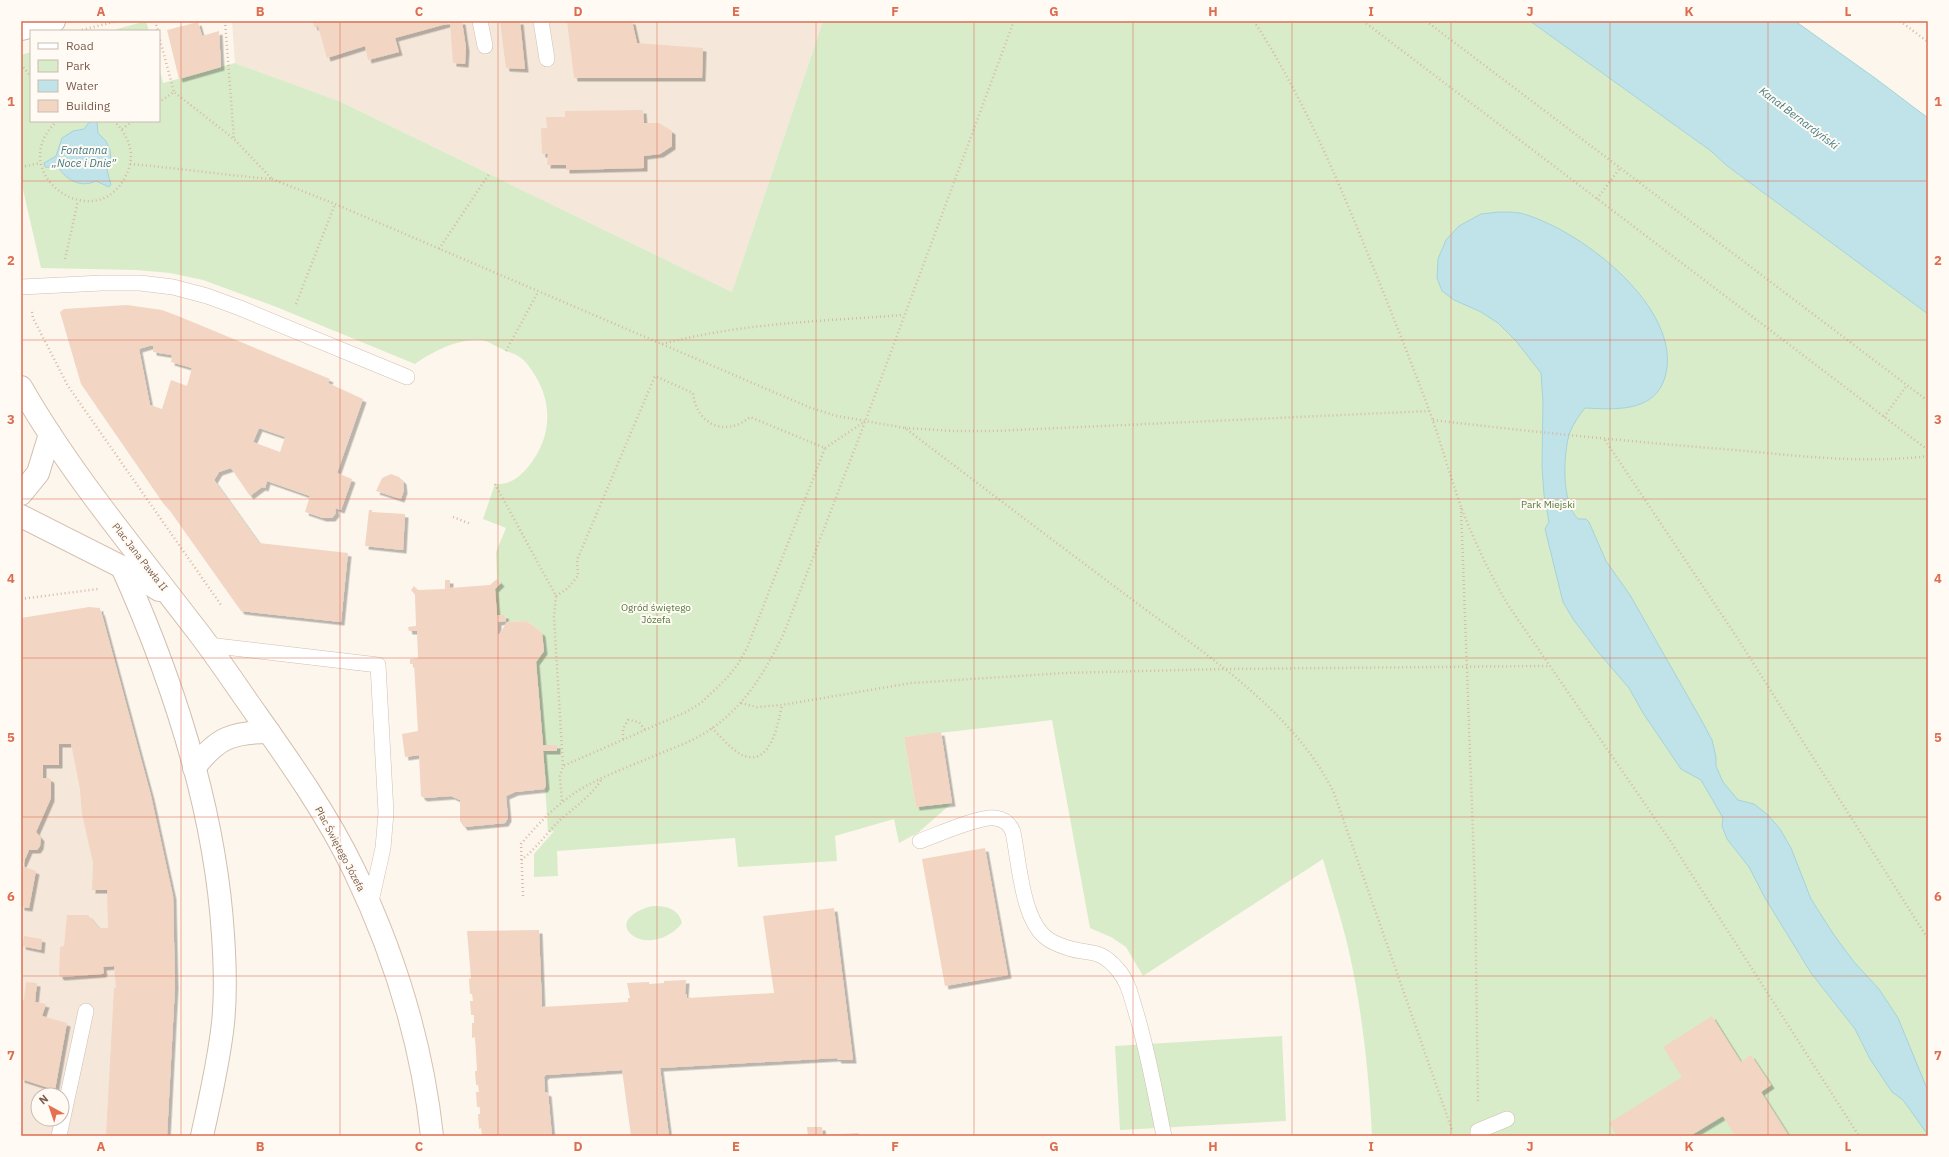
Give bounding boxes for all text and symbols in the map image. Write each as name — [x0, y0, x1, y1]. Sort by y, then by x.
text: A — [97, 3, 106, 20]
text: B — [256, 3, 265, 20]
text: C — [415, 3, 424, 20]
text: D — [573, 3, 583, 20]
text: E — [732, 3, 740, 20]
text: F — [891, 3, 899, 20]
text: G — [1049, 3, 1059, 20]
text: H — [1208, 3, 1218, 20]
text: I — [1368, 3, 1374, 20]
text: J — [1526, 3, 1534, 20]
text: K — [1684, 3, 1694, 20]
text: L — [1845, 3, 1852, 20]
legend — [30, 30, 160, 122]
text: Road — [66, 38, 94, 53]
text: Park — [66, 58, 91, 73]
text: Water — [66, 78, 99, 93]
water label: Kanał Bernardyński — [1757, 84, 1841, 152]
text: 1 — [7, 93, 15, 110]
text: 1 — [1934, 93, 1942, 110]
text: Building — [66, 98, 111, 113]
water label: Fontanna „Noce i Dnie” — [51, 143, 117, 170]
text: 2 — [7, 252, 15, 269]
text: 2 — [1934, 252, 1942, 269]
text: 3 — [7, 411, 15, 428]
text: 3 — [1934, 411, 1942, 428]
park label: Park Miejski — [1521, 498, 1575, 511]
street label: Plac Jana Pawła II — [109, 520, 171, 594]
text: 4 — [7, 570, 15, 587]
text: 4 — [1934, 570, 1942, 587]
park label: Ogród świętego Józefa — [621, 601, 691, 626]
text: 5 — [7, 729, 15, 746]
text: 5 — [1934, 729, 1942, 746]
street label: Plac Świętego Józefa — [312, 804, 368, 894]
text: 6 — [7, 888, 15, 905]
text: 6 — [1934, 888, 1942, 905]
text: 7 — [7, 1047, 15, 1064]
text: 7 — [1934, 1047, 1942, 1064]
north arrow — [30, 1087, 70, 1127]
text: N — [36, 1091, 51, 1107]
text: A — [97, 1138, 106, 1155]
text: B — [256, 1138, 265, 1155]
text: C — [415, 1138, 424, 1155]
text: D — [573, 1138, 583, 1155]
text: E — [732, 1138, 740, 1155]
text: F — [891, 1138, 899, 1155]
text: G — [1049, 1138, 1059, 1155]
text: H — [1208, 1138, 1218, 1155]
text: I — [1368, 1138, 1374, 1155]
text: J — [1526, 1138, 1534, 1155]
text: K — [1684, 1138, 1694, 1155]
text: L — [1845, 1138, 1852, 1155]

